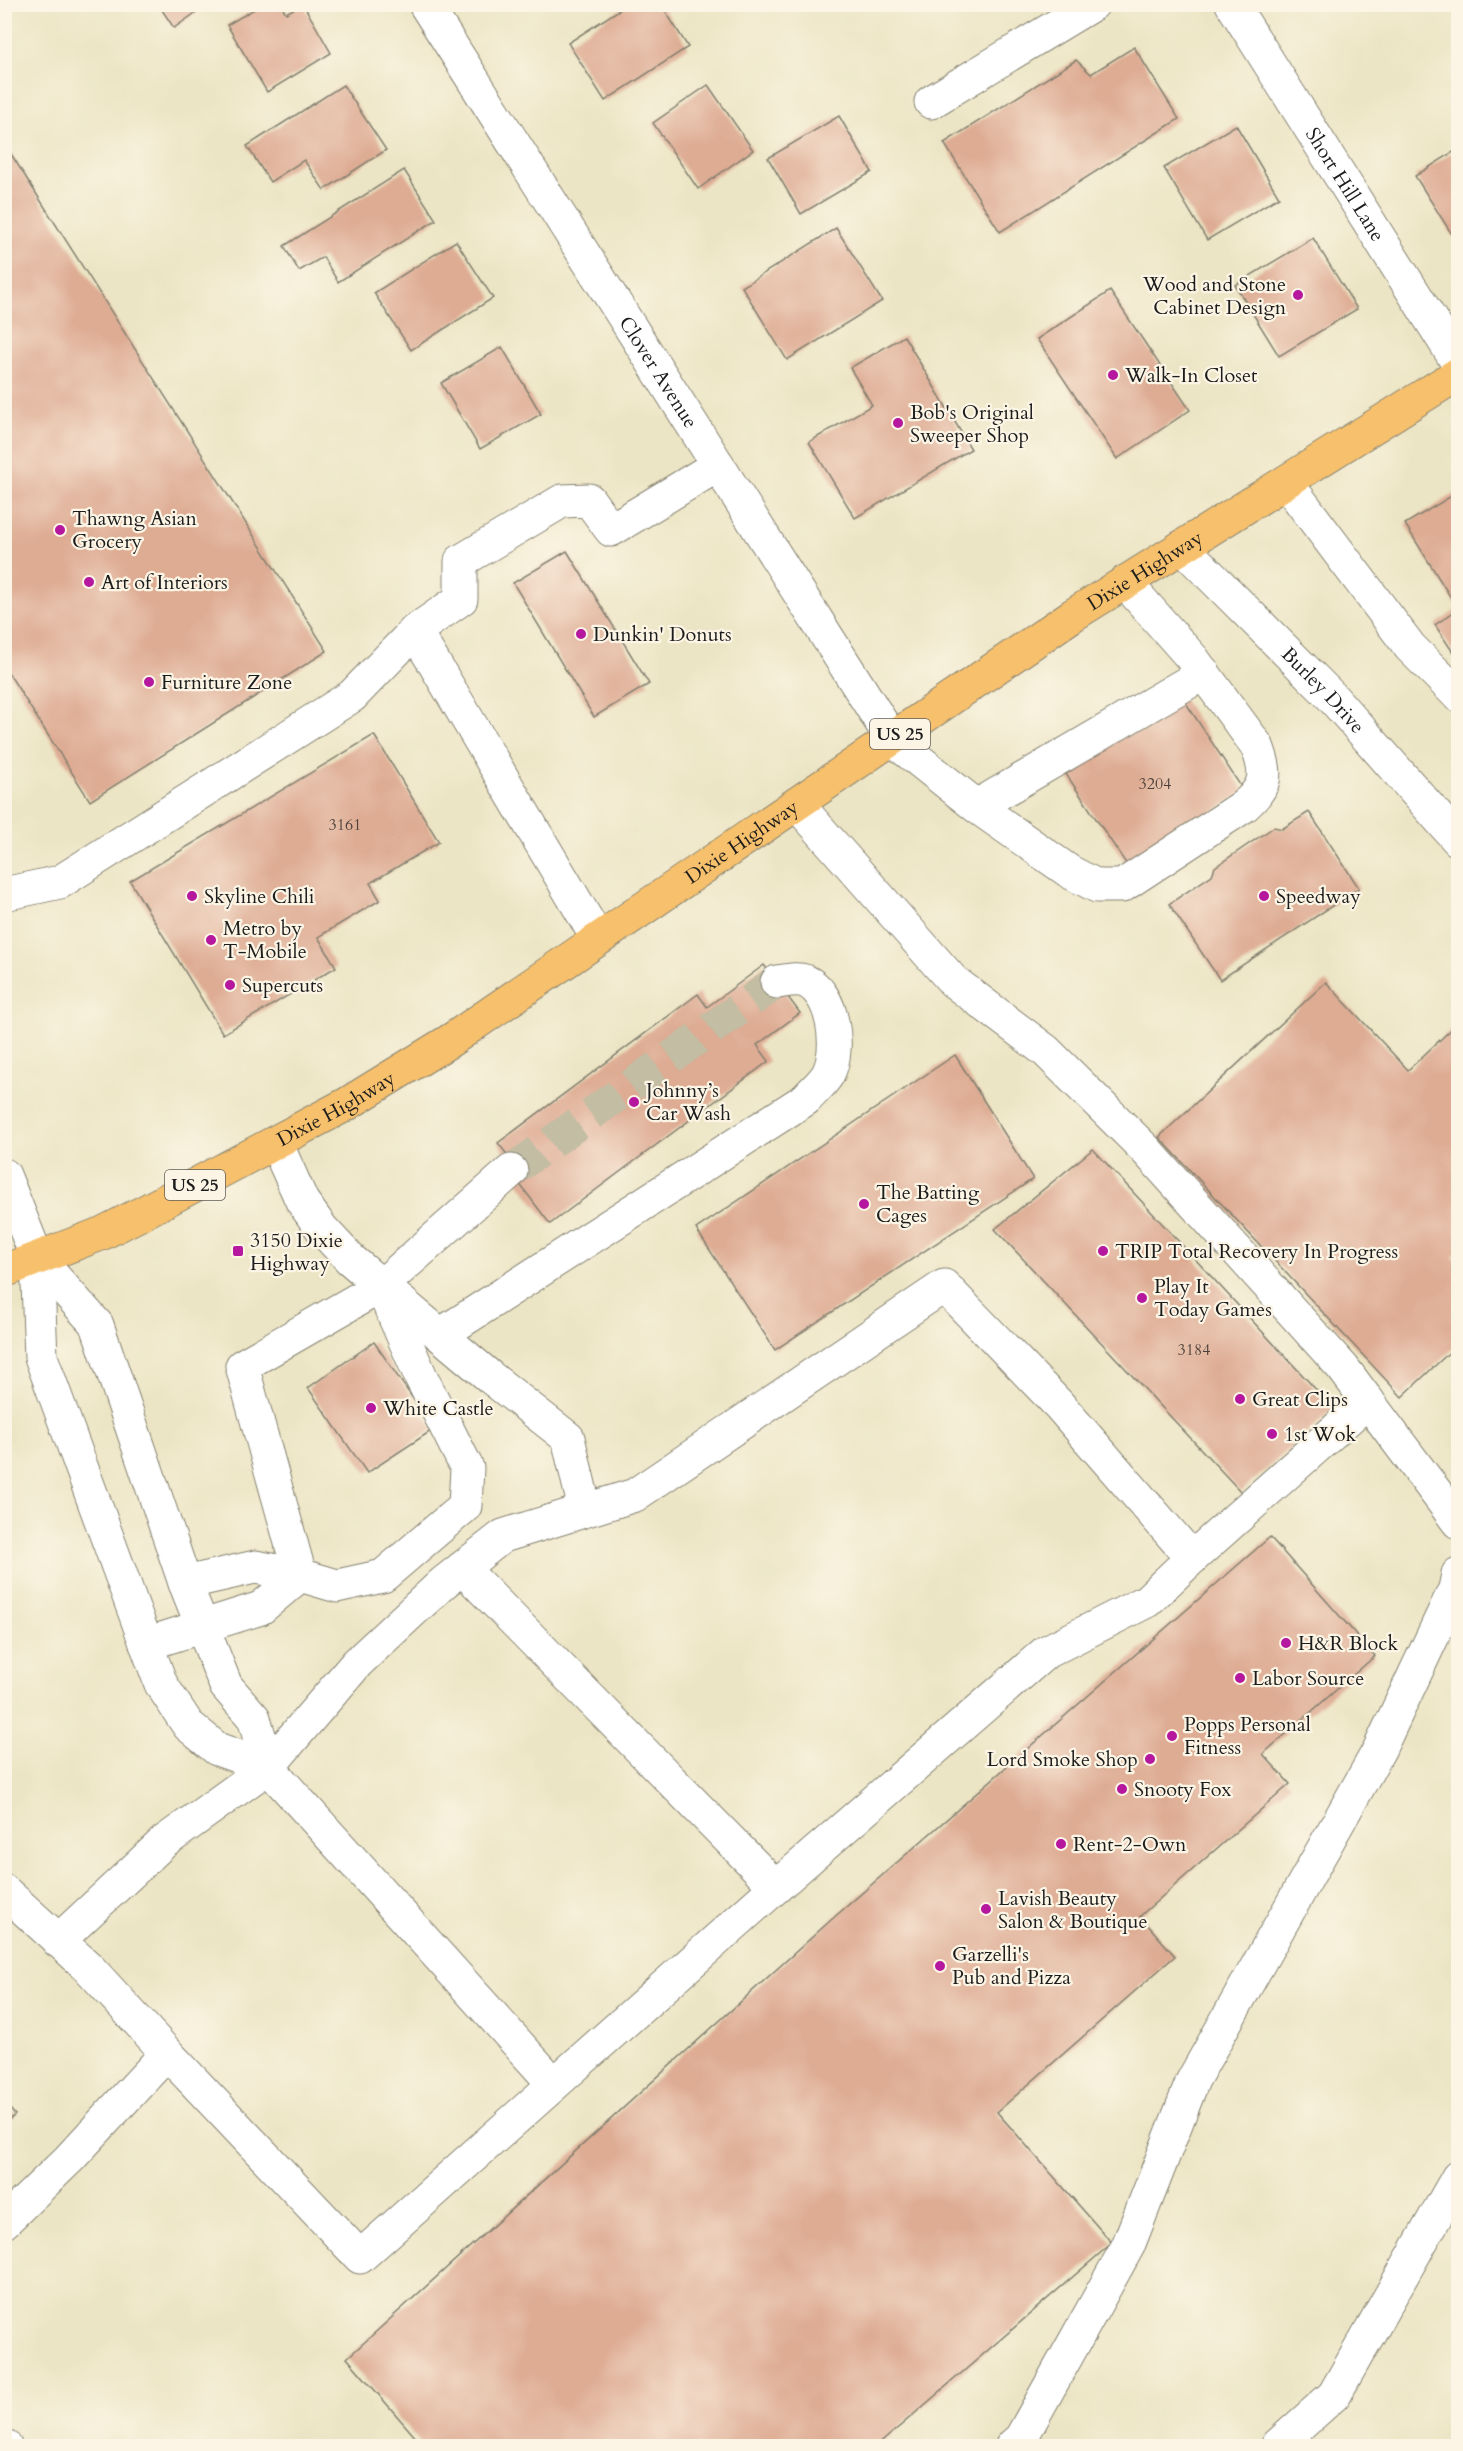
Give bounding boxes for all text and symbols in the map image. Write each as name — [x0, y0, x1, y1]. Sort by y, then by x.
street label: Short Hill Lane — [1299, 122, 1391, 247]
place label: Wood and Stone Cabinet Design — [1142, 271, 1287, 321]
marker: Wood and Stone Cabinet Design — [1291, 288, 1305, 302]
street label: Clover Avenue — [613, 311, 704, 434]
place label: Walk-In Closet — [1124, 362, 1258, 389]
marker: Walk-In Closet — [1106, 368, 1120, 382]
place label: Bob's Original Sweeper Shop — [910, 399, 1034, 449]
marker: Bob's Original Sweeper Shop — [891, 416, 905, 430]
place label: Thawng Asian Grocery — [72, 505, 197, 555]
marker: Thawng Asian Grocery — [53, 523, 67, 537]
street label: Dixie Highway — [1082, 524, 1208, 617]
place label: Art of Interiors — [101, 569, 228, 596]
marker: Art of Interiors — [82, 575, 96, 589]
place label: Dunkin' Donuts — [593, 621, 732, 648]
marker: Dunkin' Donuts — [574, 627, 588, 641]
street label: Burley Drive — [1275, 641, 1371, 739]
place label: Furniture Zone — [161, 669, 292, 696]
marker: Furniture Zone — [142, 675, 156, 689]
road number: US 25 — [870, 719, 930, 749]
house number: 3204 — [1139, 773, 1171, 795]
street label: Dixie Highway — [680, 793, 804, 890]
house number: 3161 — [329, 814, 361, 836]
place label: Skyline Chili — [204, 883, 315, 910]
place label: Speedway — [1276, 883, 1361, 910]
marker: Skyline Chili — [185, 889, 199, 903]
marker: Speedway — [1257, 889, 1271, 903]
place label: Metro by T-Mobile — [223, 915, 307, 965]
marker: Metro by T-Mobile — [204, 933, 218, 947]
place label: Supercuts — [242, 972, 323, 999]
marker: Supercuts — [223, 978, 237, 992]
street label: Dixie Highway — [272, 1065, 401, 1153]
place label: Johnny’s Car Wash — [643, 1077, 731, 1127]
marker: Johnny’s Car Wash — [627, 1095, 641, 1109]
road number: US 25 — [165, 1170, 225, 1200]
place label: The Batting Cages — [876, 1179, 980, 1229]
marker: The Batting Cages — [857, 1197, 871, 1211]
place label: 3150 Dixie Highway — [250, 1227, 343, 1277]
place label: TRIP Total Recovery In Progress — [1115, 1238, 1398, 1265]
marker: 3150 Dixie Highway — [231, 1244, 245, 1258]
marker: TRIP Total Recovery In Progress — [1096, 1244, 1110, 1258]
place label: Play It Today Games — [1154, 1273, 1272, 1323]
marker: Play It Today Games — [1135, 1291, 1149, 1305]
house number: 3184 — [1178, 1339, 1210, 1361]
place label: Great Clips — [1252, 1386, 1348, 1413]
marker: Great Clips — [1233, 1392, 1247, 1406]
place label: White Castle — [382, 1395, 494, 1422]
marker: White Castle — [364, 1401, 378, 1415]
place label: 1st Wok — [1284, 1421, 1357, 1448]
marker: 1st Wok — [1265, 1427, 1279, 1441]
place label: H&R Block — [1298, 1630, 1398, 1657]
marker: H&R Block — [1279, 1636, 1293, 1650]
place label: Labor Source — [1252, 1665, 1364, 1692]
marker: Labor Source — [1233, 1671, 1247, 1685]
place label: Popps Personal Fitness — [1184, 1711, 1311, 1761]
marker: Popps Personal Fitness — [1165, 1729, 1179, 1743]
place label: Lord Smoke Shop — [986, 1746, 1138, 1773]
marker: Lord Smoke Shop — [1143, 1752, 1157, 1766]
place label: Snooty Fox — [1134, 1776, 1231, 1803]
marker: Snooty Fox — [1115, 1782, 1129, 1796]
place label: Rent-2-Own — [1073, 1831, 1187, 1858]
marker: Rent-2-Own — [1054, 1837, 1068, 1851]
place label: Lavish Beauty Salon & Boutique — [998, 1885, 1148, 1935]
marker: Lavish Beauty Salon & Boutique — [979, 1902, 993, 1916]
place label: Garzelli's Pub and Pizza — [952, 1941, 1071, 1991]
marker: Garzelli's Pub and Pizza — [933, 1959, 947, 1973]

